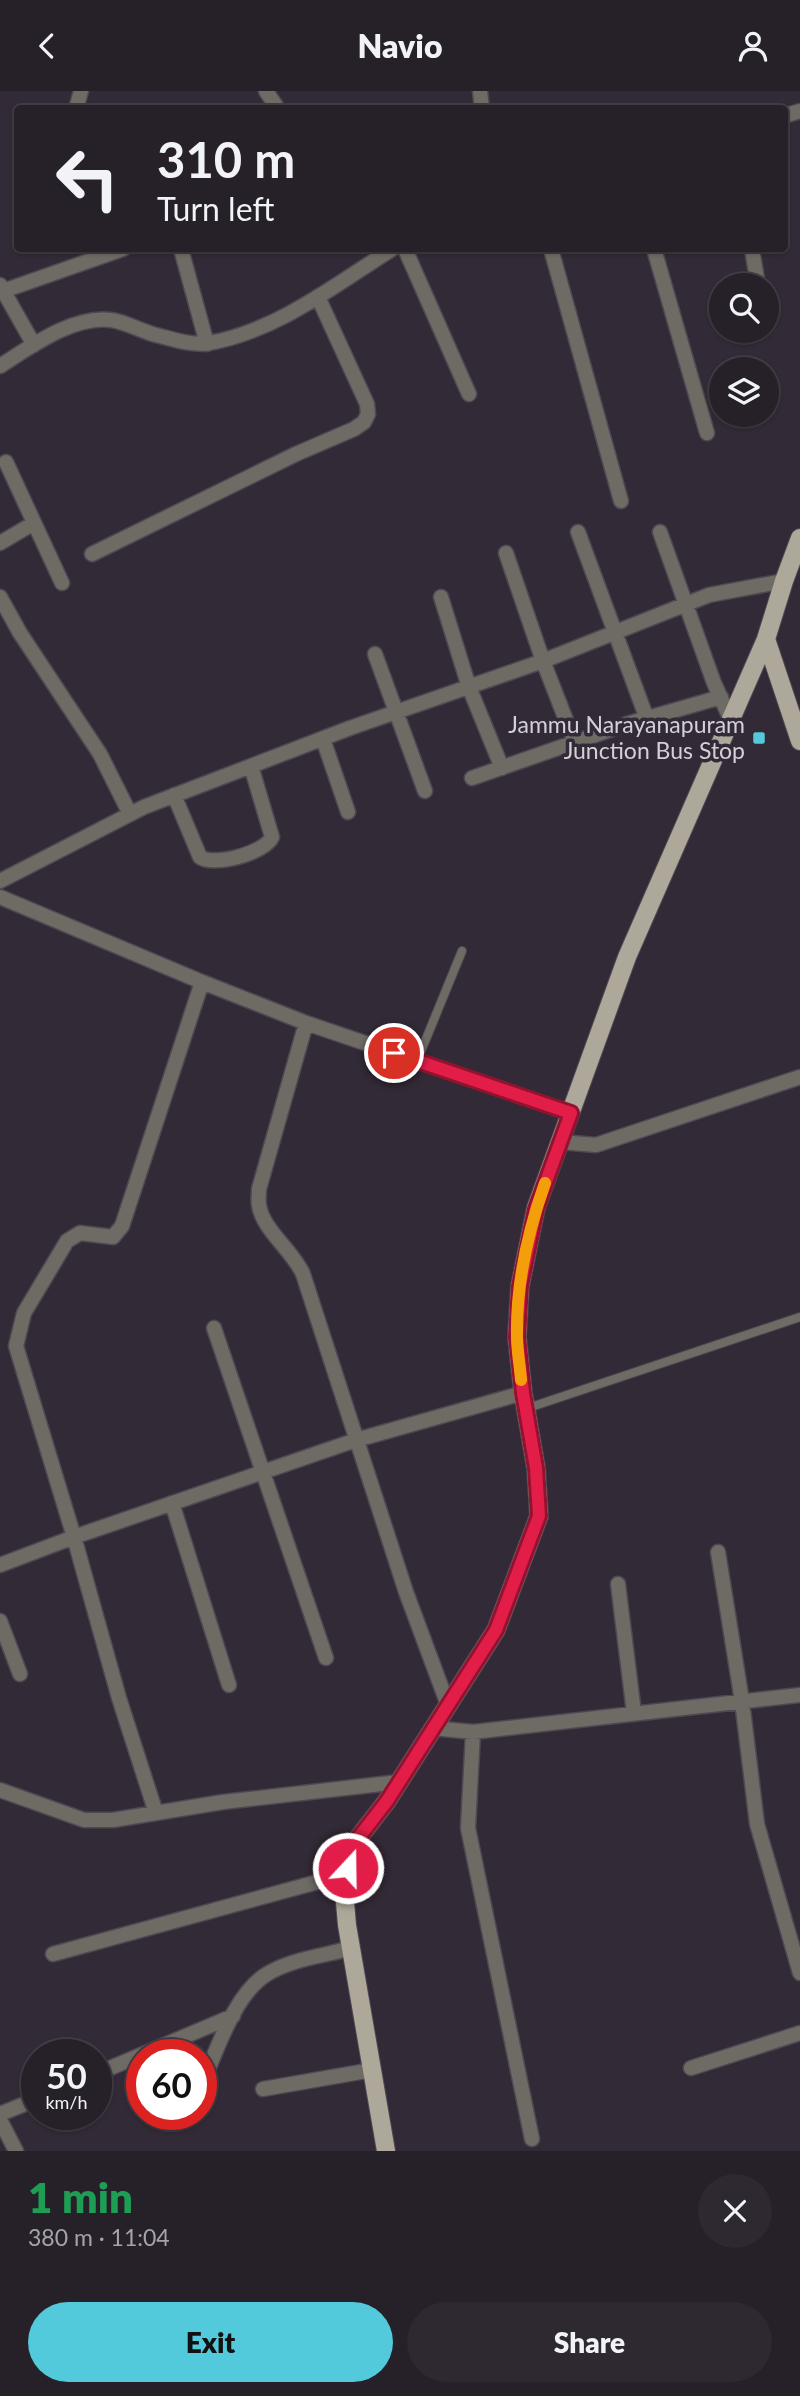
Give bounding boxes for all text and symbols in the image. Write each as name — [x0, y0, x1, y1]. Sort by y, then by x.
text: Navio — [357, 26, 443, 65]
icon: back — [28, 27, 66, 65]
icon: person — [734, 27, 772, 65]
text: 310 m — [157, 130, 295, 188]
icon: left — [42, 133, 133, 224]
text: Turn left — [157, 189, 274, 228]
map controls — [709, 273, 779, 427]
button: search — [709, 273, 779, 343]
button: layers — [709, 357, 779, 427]
place label: Jammu Narayanapuram Junction Bus Stop — [508, 710, 745, 764]
marker: Jammu Narayanapuram Junction Bus Stop — [751, 730, 767, 746]
pin — [364, 1023, 424, 1083]
icon: arrive — [375, 1034, 413, 1072]
position arrow — [311, 1831, 385, 1905]
speed limit sign: 60 — [126, 2039, 217, 2130]
text: 50 — [46, 2054, 87, 2096]
text: km/h — [45, 2091, 88, 2113]
text: 1 min — [28, 2172, 133, 2222]
button: close — [698, 2174, 772, 2248]
text: 380 m · 11:04 — [28, 2223, 170, 2251]
button: Exit — [28, 2302, 393, 2382]
button: Share — [407, 2302, 772, 2382]

